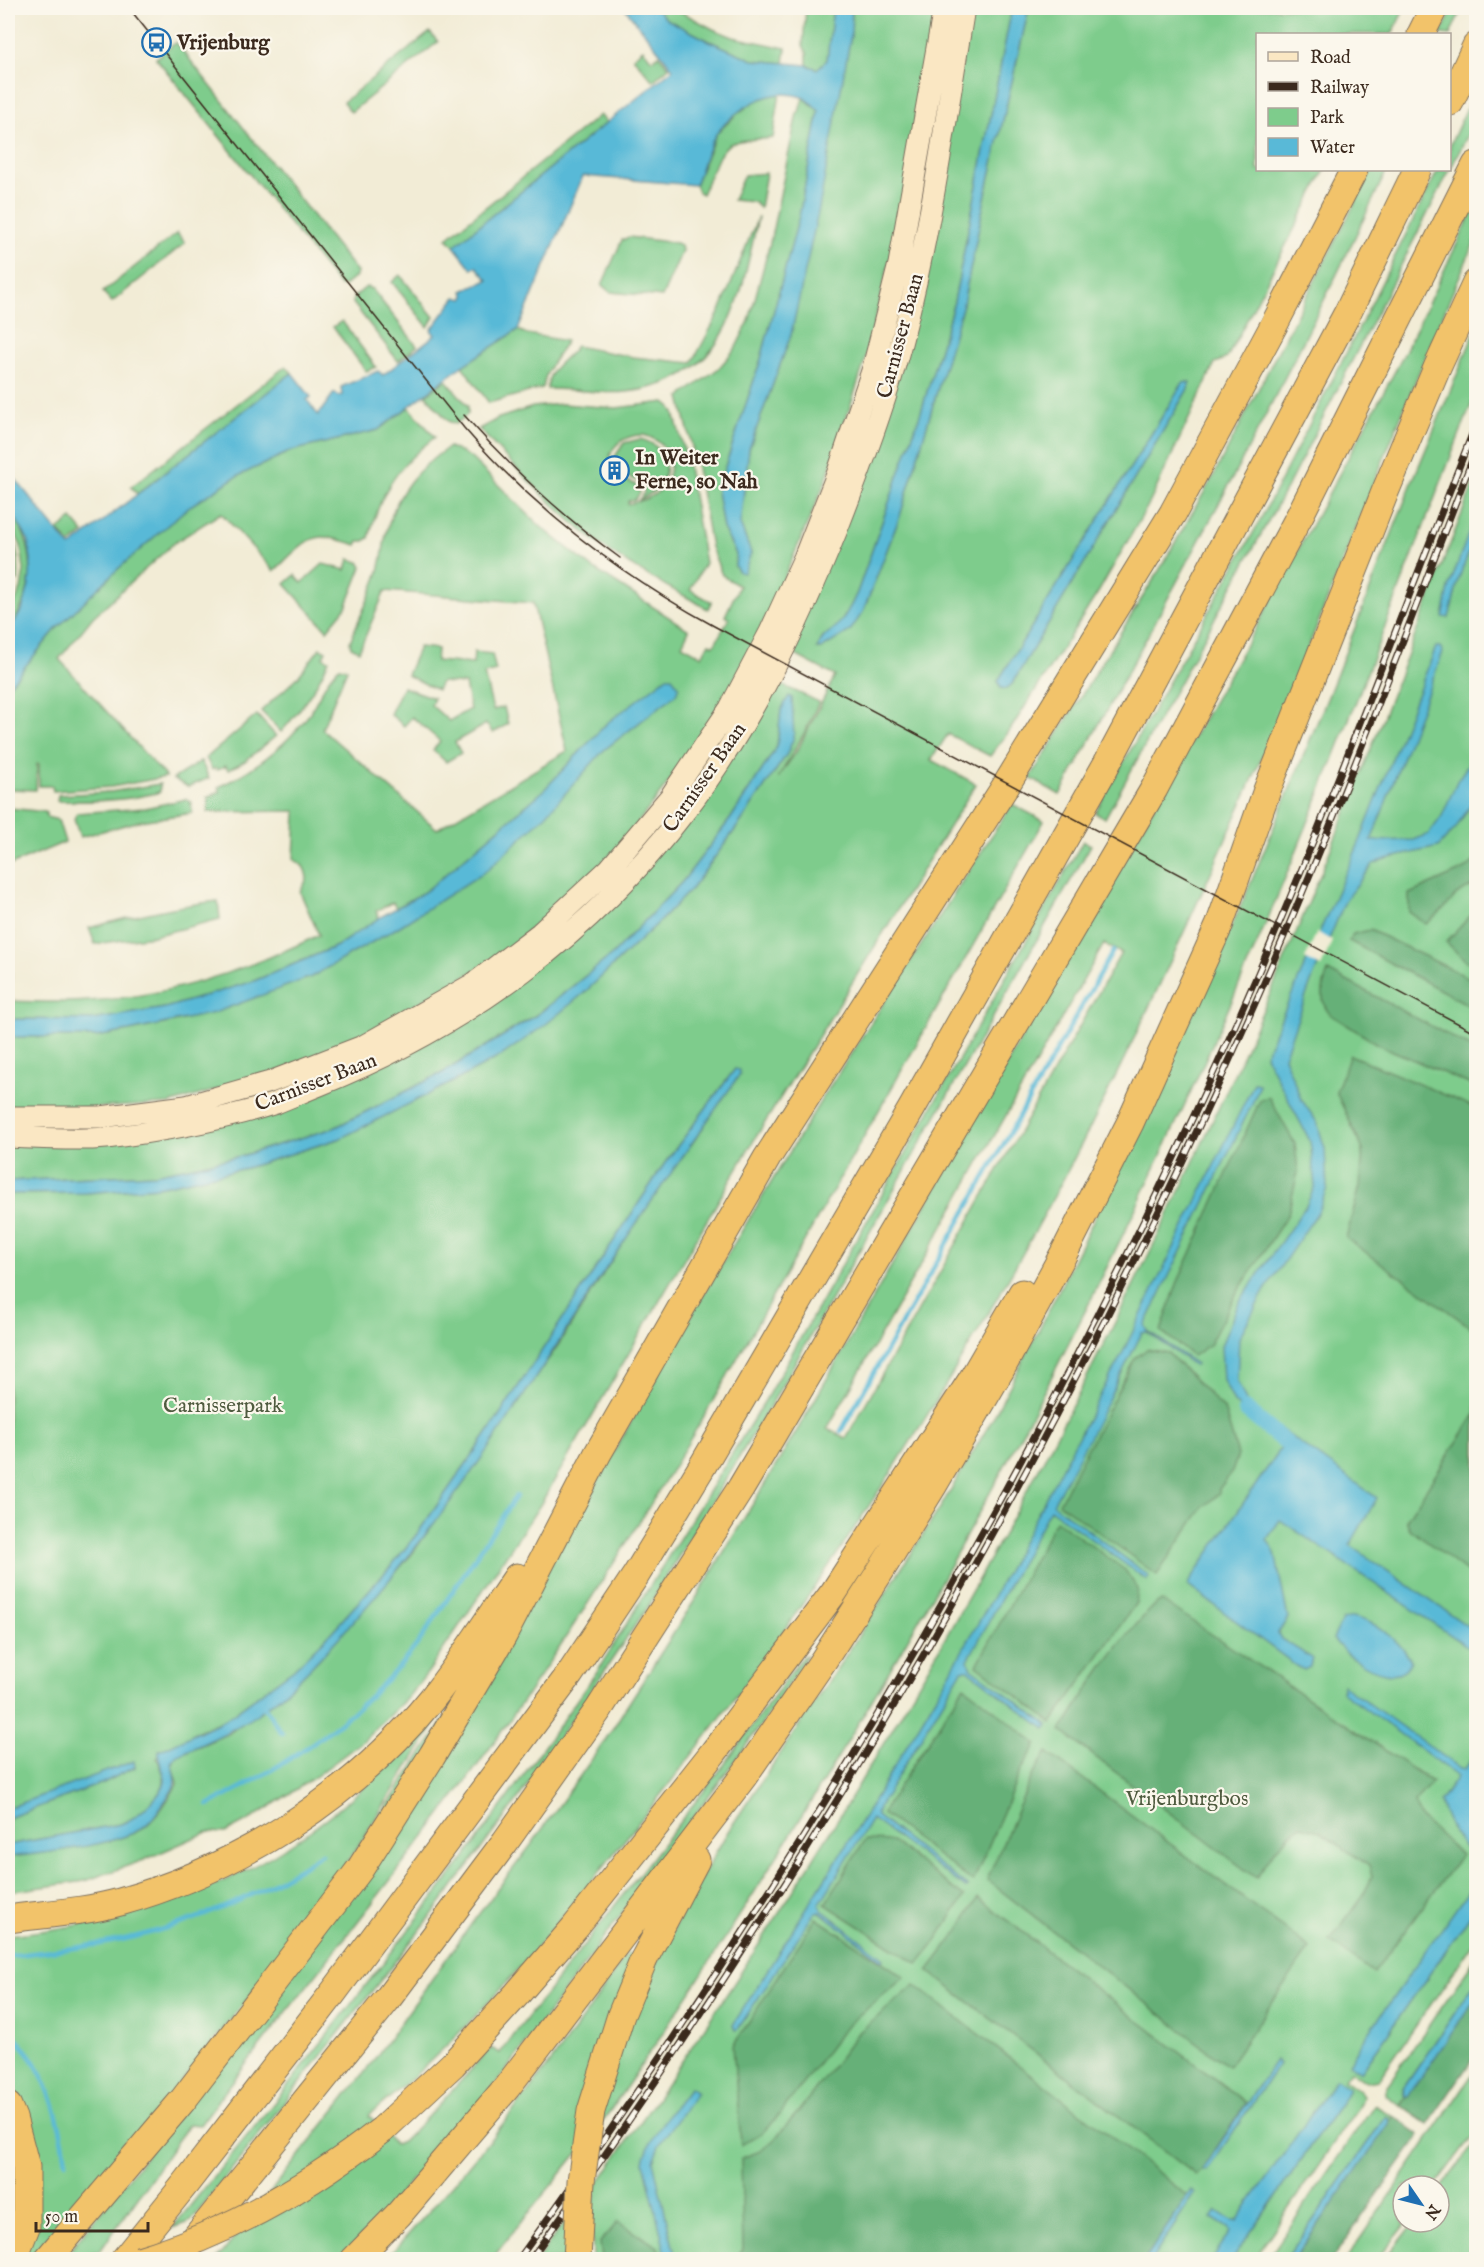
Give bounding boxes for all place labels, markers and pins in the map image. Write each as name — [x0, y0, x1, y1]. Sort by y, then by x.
bus stop icon: Vrijenburg — [140, 27, 172, 59]
place label: Vrijenburg — [176, 30, 270, 57]
place label: In Weiter Ferne, so Nah — [635, 445, 758, 496]
building icon: In Weiter Ferne, so Nah — [598, 454, 630, 486]

